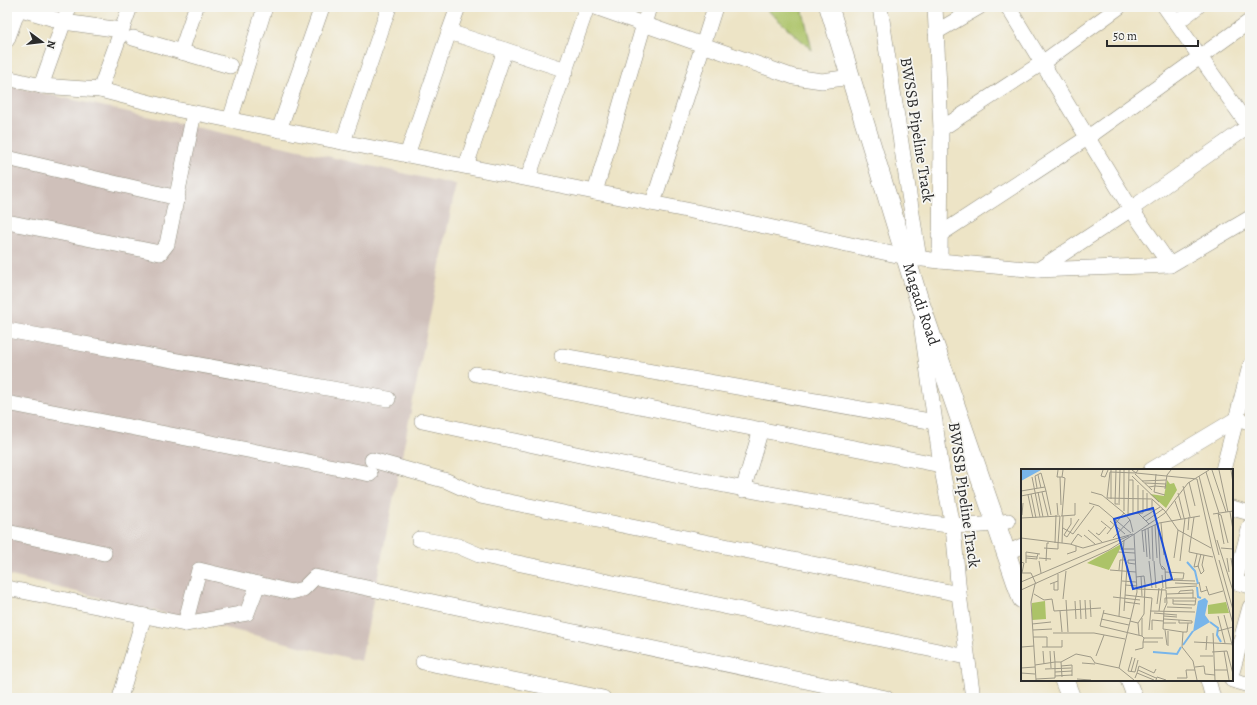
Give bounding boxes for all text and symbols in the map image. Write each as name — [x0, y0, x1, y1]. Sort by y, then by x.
north arrow — [22, 22, 62, 62]
scale bar — [1107, 22, 1198, 48]
text: 50 m — [1113, 28, 1137, 44]
text: N — [43, 39, 59, 50]
street label: BWSSB Pipeline Track — [895, 56, 939, 204]
street label: Magadi Road — [897, 260, 945, 349]
street label: BWSSB Pipeline Track — [943, 421, 985, 569]
inset map — [1021, 469, 1233, 681]

